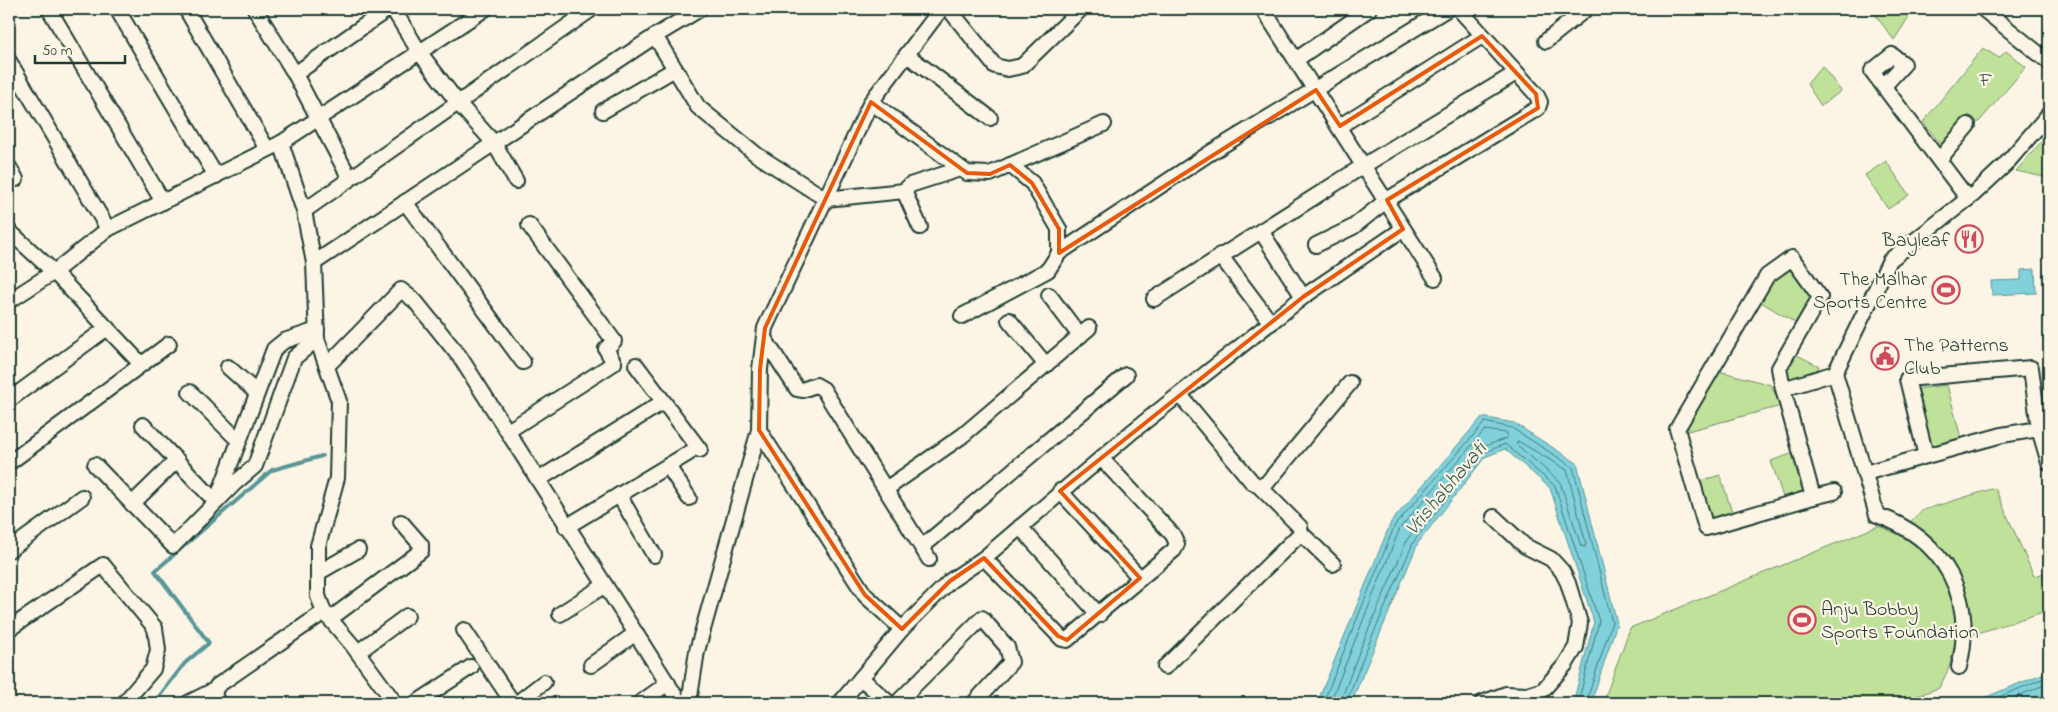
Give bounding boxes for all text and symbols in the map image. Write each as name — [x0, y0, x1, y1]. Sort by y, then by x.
scale bar — [35, 32, 125, 64]
text: 50 m — [42, 40, 73, 62]
park label: F — [1979, 67, 1993, 96]
restaurant icon: Bayleaf — [1954, 224, 1984, 254]
place label: Bayleaf — [1881, 227, 1951, 256]
place label: The Malhar Sports Centre — [1813, 266, 1928, 318]
sports icon: The Malhar Sports Centre — [1931, 275, 1961, 305]
place label: The Patterns Club — [1904, 332, 2009, 384]
public building icon: The Patterns Club — [1870, 341, 1900, 371]
water label: Vrishabhavati — [1398, 434, 1496, 543]
place label: Anju Bobby Sports Foundation — [1821, 596, 1979, 648]
sports icon: Anju Bobby Sports Foundation — [1787, 605, 1817, 635]

